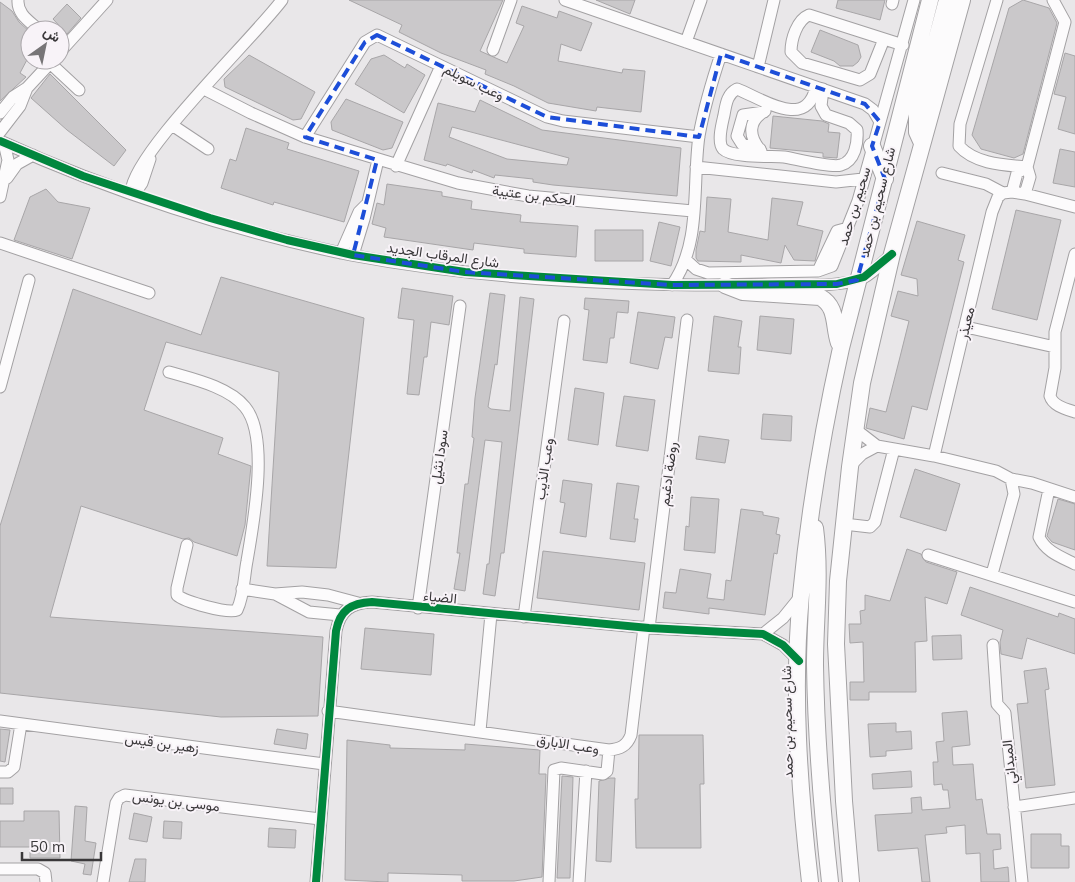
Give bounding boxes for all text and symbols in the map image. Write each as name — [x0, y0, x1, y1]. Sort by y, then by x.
north arrow — [20, 20, 70, 70]
text: ش — [40, 22, 64, 46]
street label: وعب سويلم — [441, 60, 507, 104]
street label: شارع سحيم بن حمد — [855, 145, 899, 259]
street label: سحيم بن حمد — [834, 165, 874, 247]
street label: الحكم بن عتيبة — [491, 181, 577, 209]
street label: شارع المرقاب الجديد — [385, 238, 501, 274]
street label: معيذر — [953, 305, 978, 342]
street label: سودا نثيل — [426, 429, 452, 485]
street label: وعب الذيب — [531, 437, 557, 501]
street label: روضة ادغيم — [655, 441, 681, 507]
street label: الضياء — [422, 587, 458, 607]
street label: شارع سحيم بن حمد — [777, 665, 799, 779]
street label: زهير بن قيس — [124, 729, 200, 757]
street label: وعب الابارق — [535, 730, 601, 758]
street label: الميداني — [998, 739, 1023, 785]
street label: موسى بن يونس — [131, 787, 221, 815]
scale bar — [22, 830, 101, 862]
text: 50 m — [30, 837, 65, 856]

